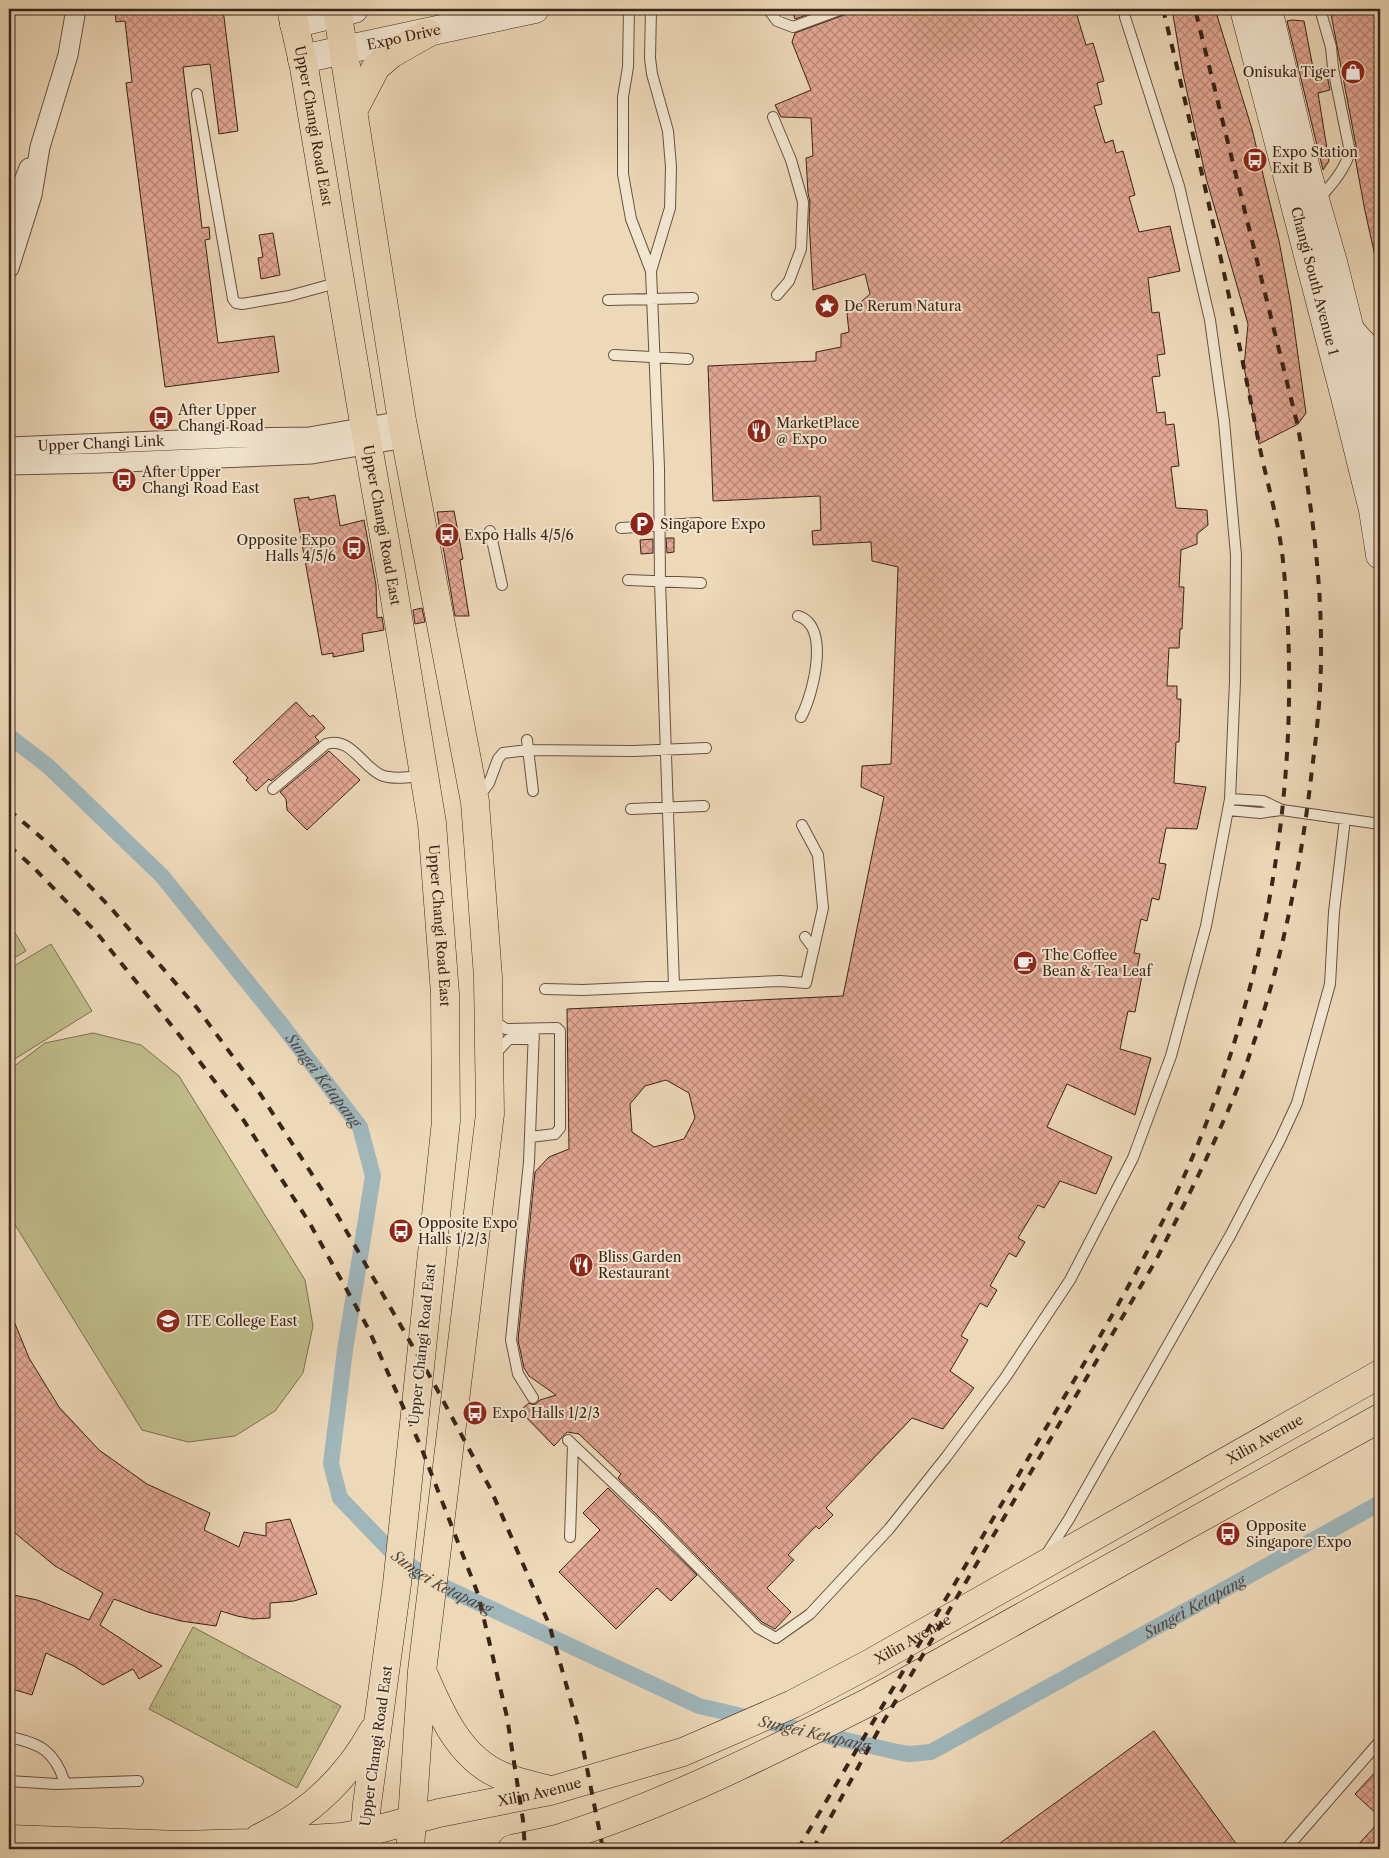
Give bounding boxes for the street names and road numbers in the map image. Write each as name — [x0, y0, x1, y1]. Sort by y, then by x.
street label: Expo Drive — [365, 20, 442, 54]
street label: Upper Changi Road East — [290, 44, 336, 207]
street label: Changi South Avenue 1 — [1287, 205, 1343, 357]
street label: Upper Changi Link — [37, 432, 165, 455]
street label: Upper Changi Road East — [359, 443, 405, 607]
street label: Upper Changi Road East — [425, 844, 454, 1007]
street label: Upper Changi Road East — [405, 1262, 439, 1426]
street label: Xilin Avenue — [1222, 1410, 1306, 1469]
street label: Xilin Avenue — [870, 1610, 954, 1669]
street label: Upper Changi Road East — [356, 1664, 396, 1828]
street label: Xilin Avenue — [495, 1773, 584, 1810]

